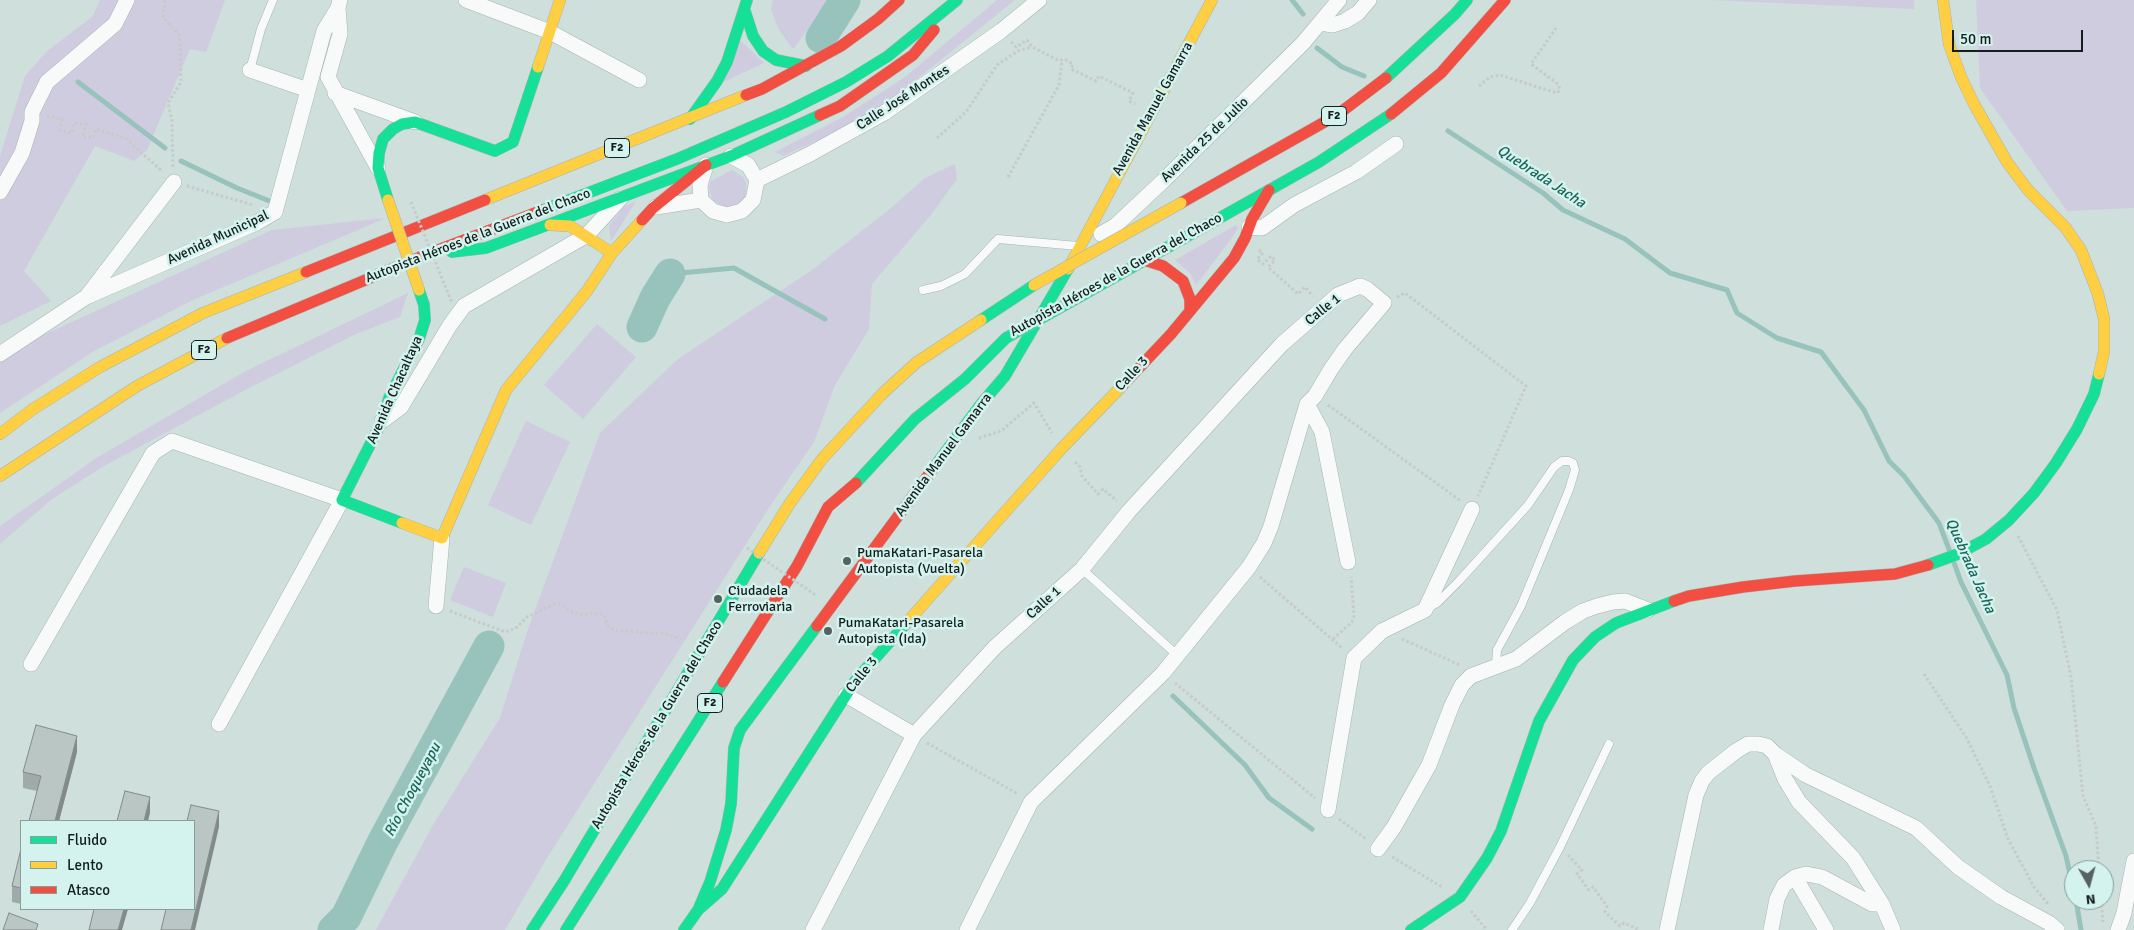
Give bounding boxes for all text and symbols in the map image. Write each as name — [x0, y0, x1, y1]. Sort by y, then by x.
scale bar — [1954, 20, 2085, 52]
text: 50 m — [1960, 30, 1991, 48]
street label: Avenida Manuel Gamarra — [1109, 39, 1197, 179]
street label: Calle José Montes — [853, 62, 953, 134]
street label: Avenida 25 de Julio — [1158, 94, 1252, 186]
road number: F2 — [1322, 106, 1346, 125]
road number: F2 — [604, 138, 630, 158]
water label: Quebrada Jacha — [1493, 142, 1589, 212]
street label: Autopista Héroes de la Guerra del Chaco — [363, 185, 593, 287]
street label: Avenida Municipal — [165, 207, 271, 269]
street label: Autopista Héroes de la Guerra del Chaco — [1007, 210, 1225, 340]
street label: Calle 1 — [1302, 291, 1344, 329]
street label: Avenida Chacaltaya — [364, 333, 426, 447]
road number: F2 — [192, 340, 216, 360]
street label: Calle 3 — [1112, 353, 1152, 395]
street label: Avenida Manuel Gamarra — [892, 390, 996, 520]
water label: Quebrada Jacha — [1941, 516, 1999, 616]
place label: PumaKatari-Pasarela Autopista (Vuelta) — [857, 545, 983, 578]
marker: PumaKatari-Pasarela Autopista (Vuelta) — [841, 555, 853, 567]
place label: Ciudadela Ferroviaria — [728, 583, 792, 616]
street label: Calle 1 — [1023, 583, 1065, 623]
marker: Ciudadela Ferroviaria — [712, 593, 724, 605]
place label: PumaKatari-Pasarela Autopista (Ida) — [838, 615, 964, 648]
street label: Autopista Héroes de la Guerra del Chaco — [588, 618, 726, 832]
marker: PumaKatari-Pasarela Autopista (Ida) — [822, 625, 834, 637]
street label: Calle 3 — [843, 654, 881, 696]
road number: F2 — [698, 694, 722, 712]
water label: Río Choqueyapu — [381, 740, 445, 840]
legend — [20, 820, 195, 910]
text: Fluido — [67, 831, 107, 849]
text: Lento — [67, 856, 103, 874]
north arrow — [2064, 860, 2114, 910]
text: Atasco — [67, 881, 110, 899]
text: N — [2085, 890, 2097, 908]

